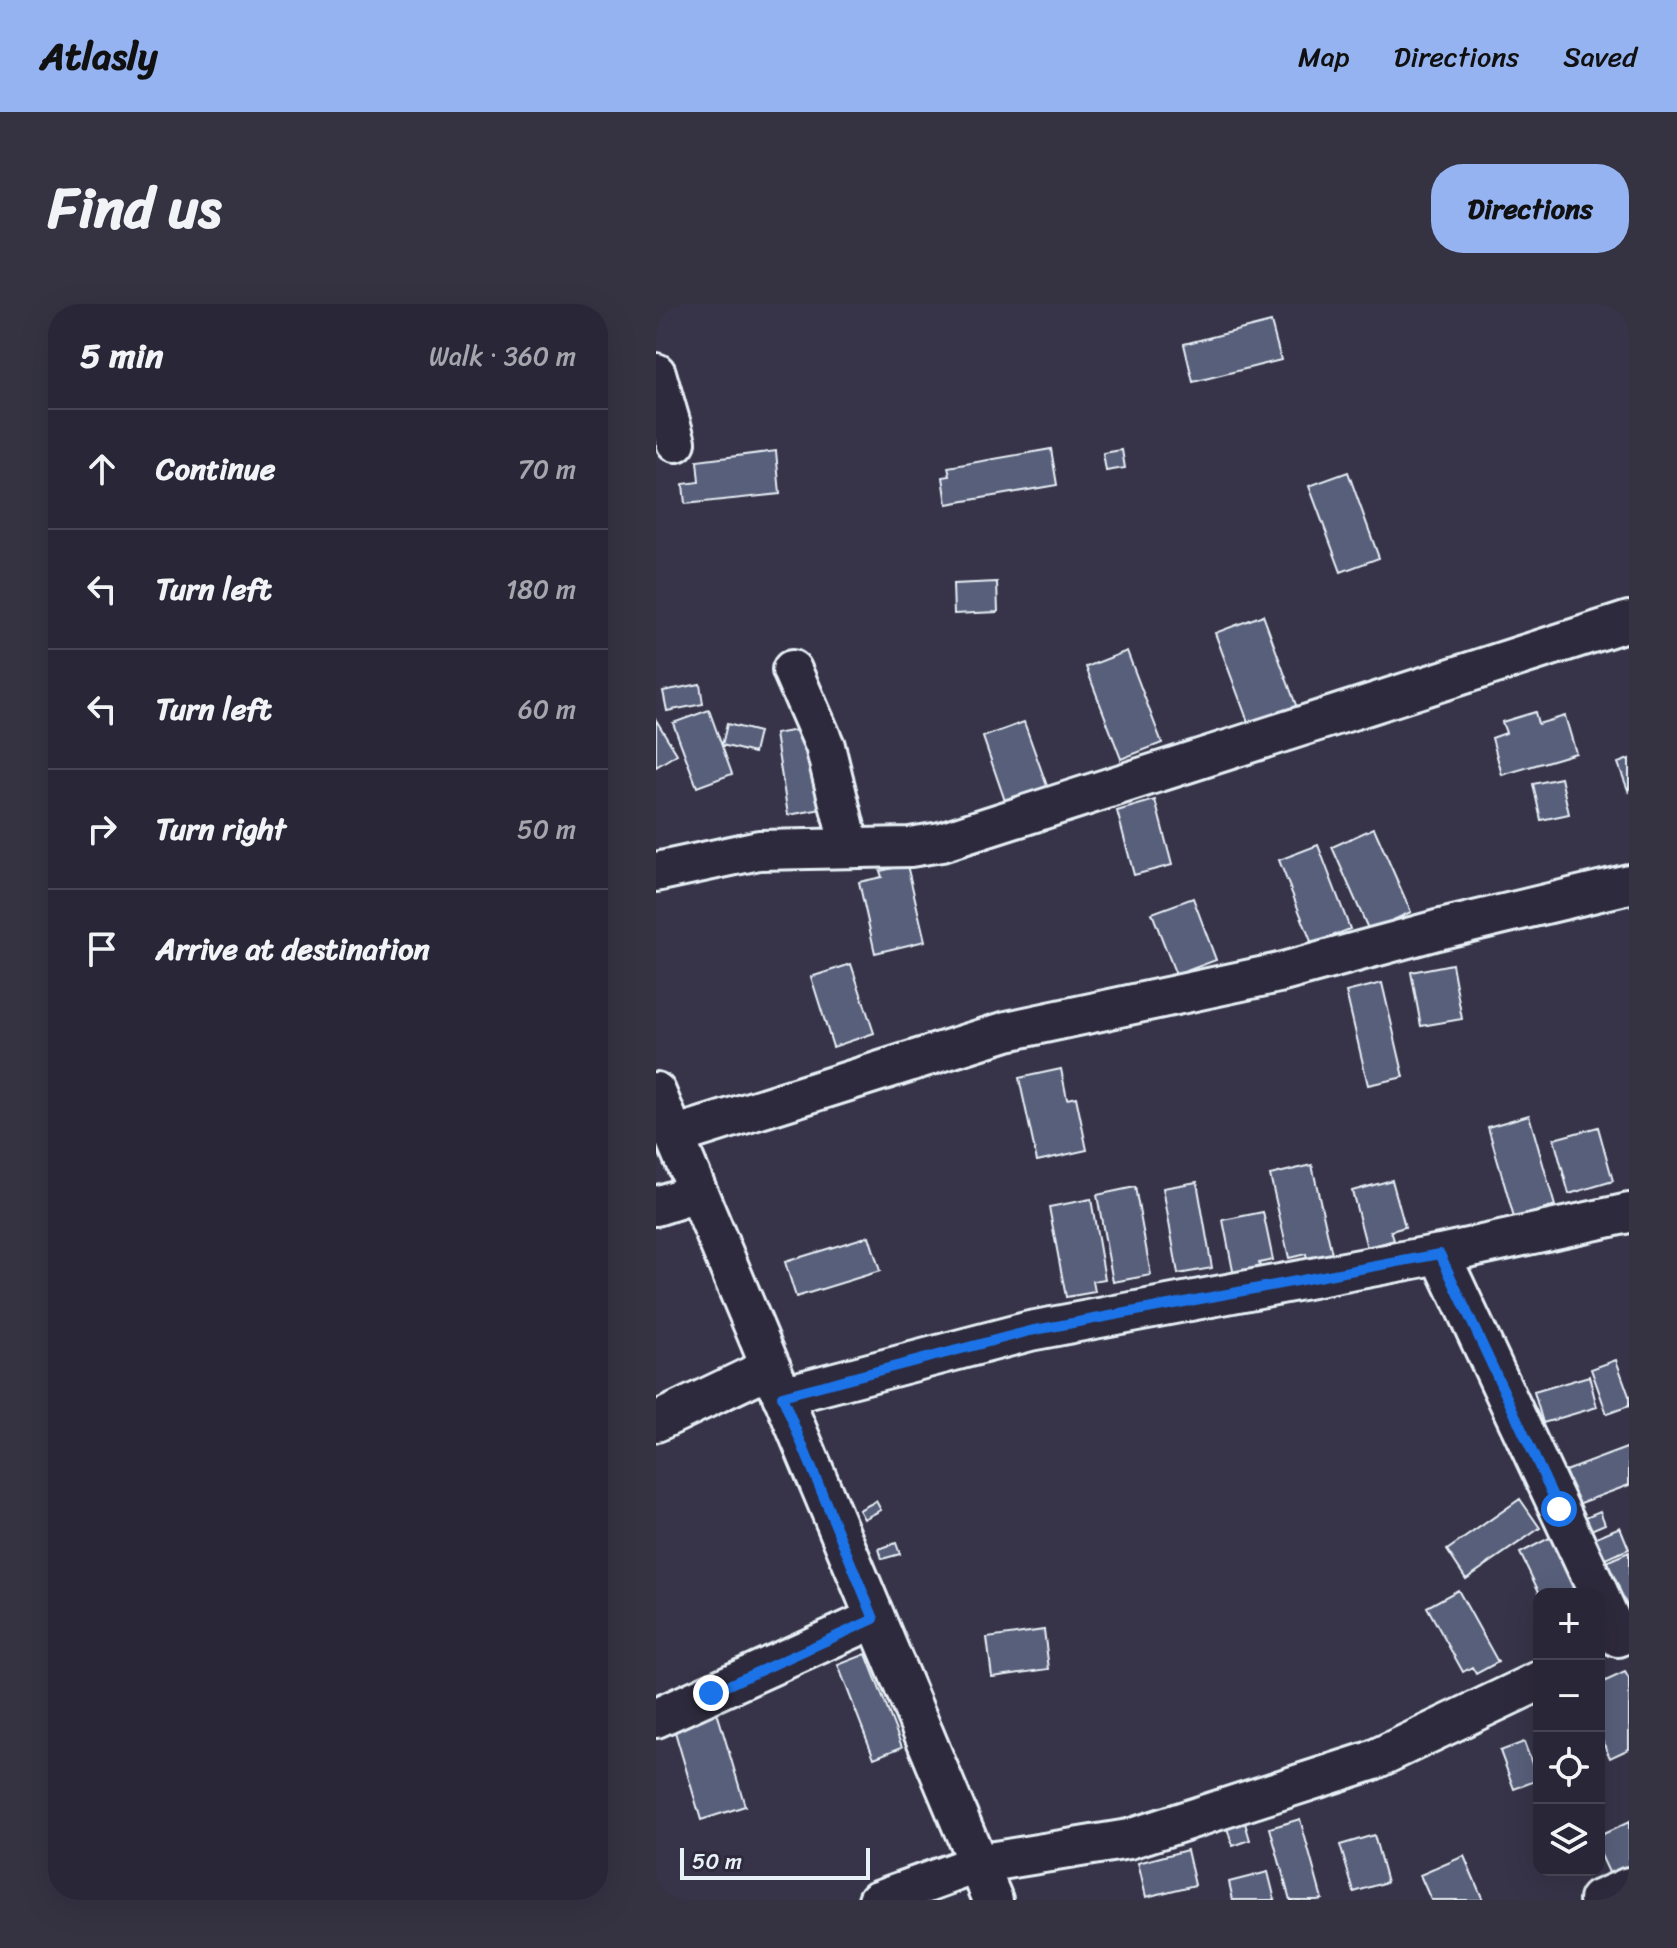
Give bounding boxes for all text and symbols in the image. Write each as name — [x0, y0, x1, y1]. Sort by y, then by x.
text: Atlasly — [40, 23, 158, 90]
text: Map — [1298, 32, 1350, 81]
text: Directions — [1394, 32, 1519, 81]
text: Saved — [1563, 32, 1637, 81]
text: Find us — [48, 159, 221, 258]
button: Directions — [1431, 164, 1629, 253]
text: 5 min — [80, 326, 163, 386]
text: Walk · 360 m — [429, 333, 576, 379]
text: Continue — [156, 442, 275, 496]
text: 70 m — [518, 446, 576, 492]
icon: ahead — [80, 447, 124, 491]
text: Turn left — [156, 562, 272, 616]
text: 180 m — [506, 566, 576, 612]
icon: left — [80, 567, 124, 611]
text: Turn left — [156, 682, 272, 736]
text: 60 m — [518, 686, 576, 732]
icon: left — [80, 687, 124, 731]
text: Turn right — [156, 802, 286, 856]
text: 50 m — [517, 806, 576, 852]
icon: right — [80, 807, 124, 851]
text: Arrive at destination — [156, 922, 430, 976]
icon: arrive — [80, 927, 124, 971]
route start — [1541, 1491, 1577, 1527]
map controls — [1533, 1588, 1605, 1876]
button: + — [1533, 1588, 1605, 1660]
button: − — [1533, 1660, 1605, 1732]
route end — [693, 1675, 729, 1711]
button: locate — [1533, 1732, 1605, 1804]
button: layers — [1533, 1804, 1605, 1876]
text: 50 m — [692, 1842, 742, 1881]
scale bar — [680, 1844, 870, 1880]

